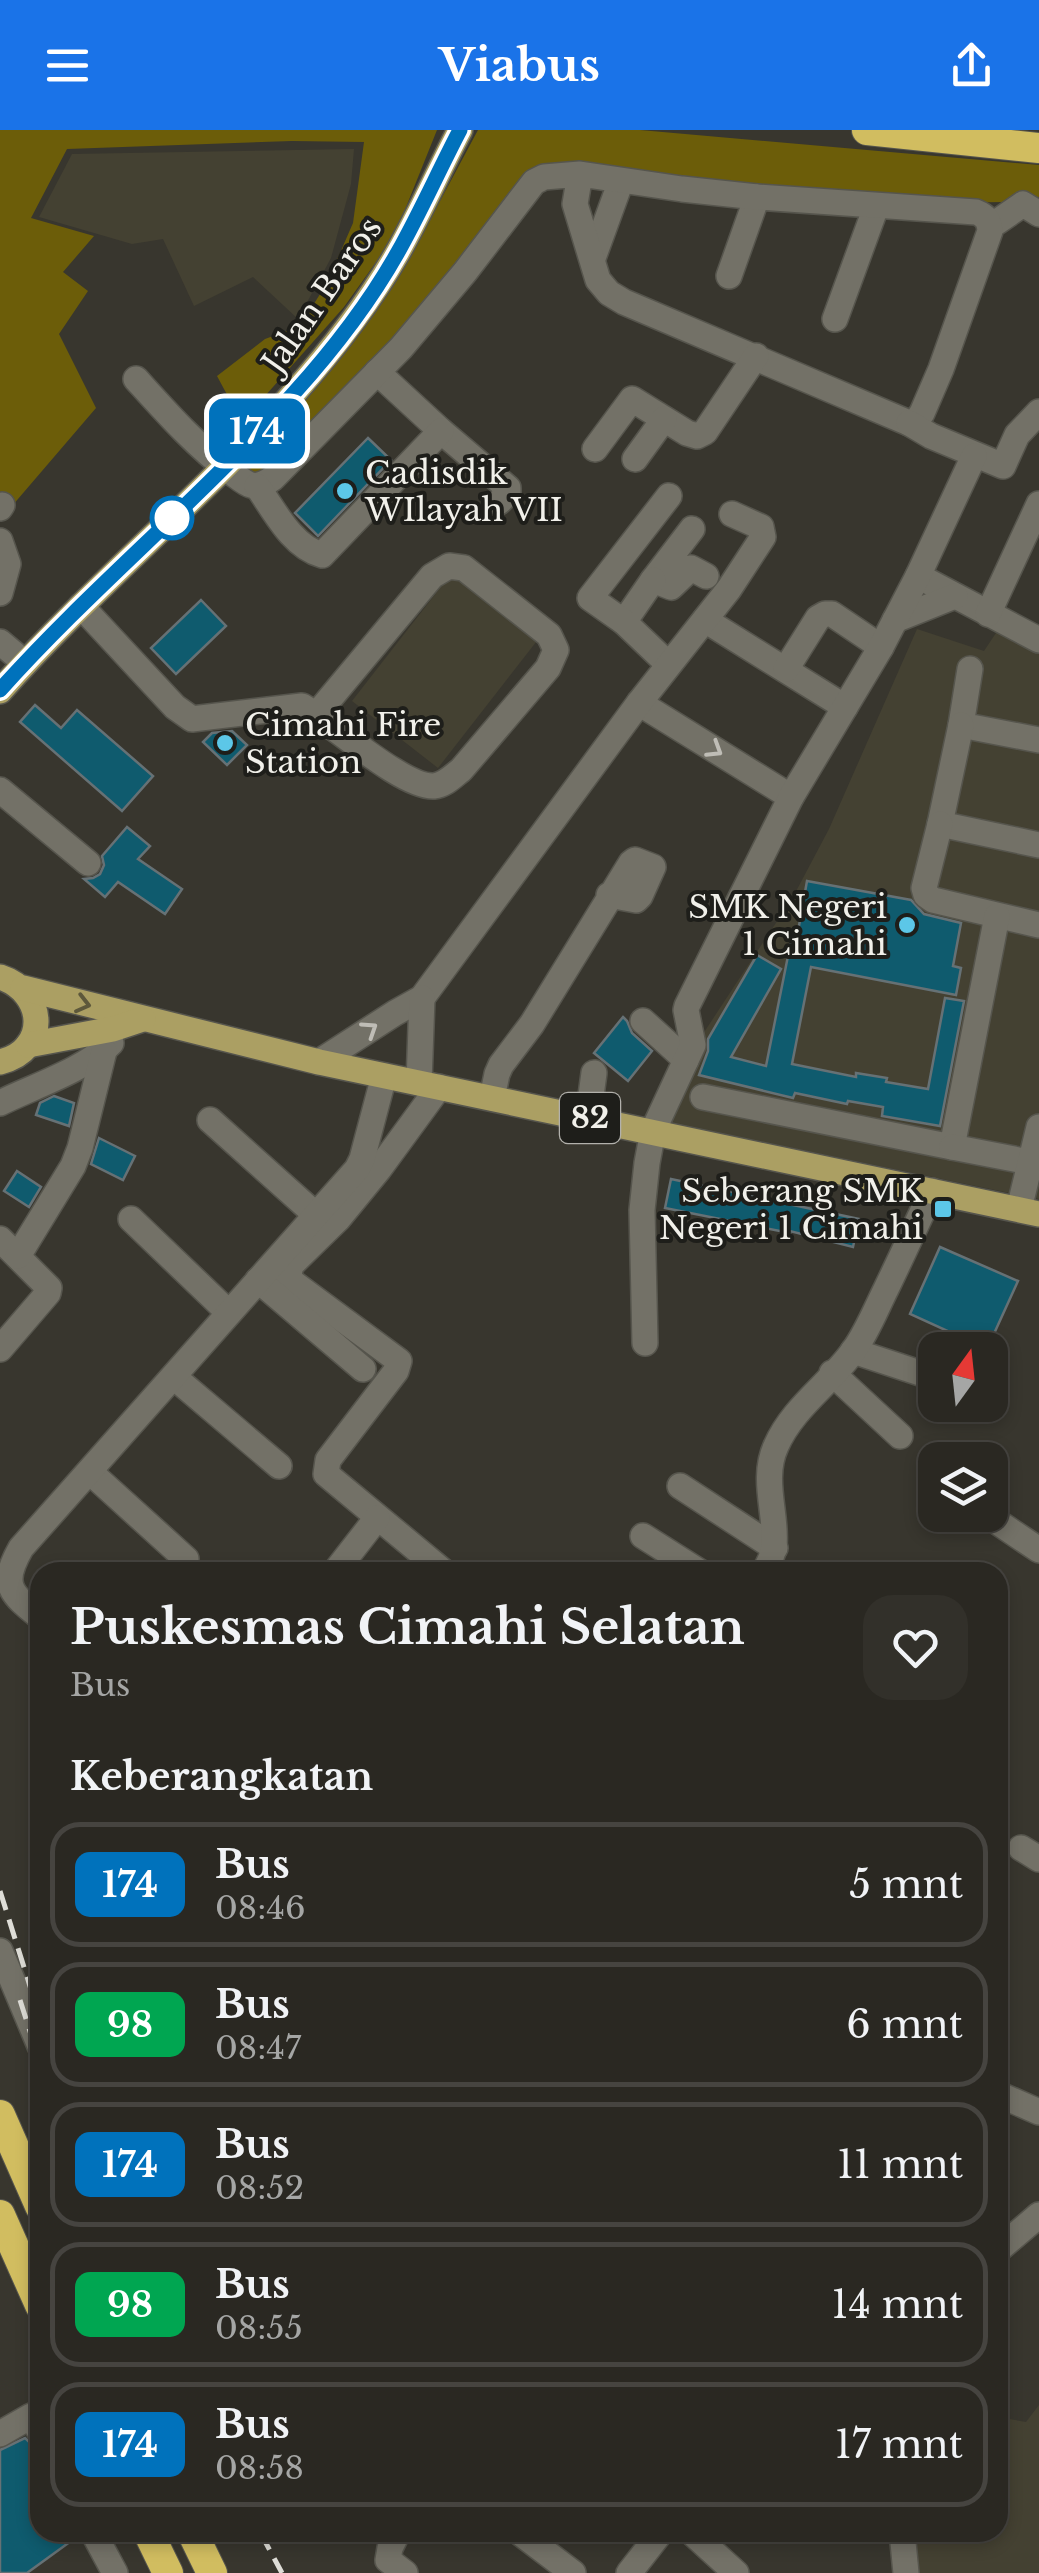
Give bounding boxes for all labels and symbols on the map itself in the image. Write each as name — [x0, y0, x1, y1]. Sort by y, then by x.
street label: Jalan Baros — [251, 209, 390, 384]
line badge: 174 — [200, 398, 314, 464]
place label: Cadisdik WIlayah VII — [364, 453, 563, 530]
marker: Cadisdik WIlayah VII — [334, 480, 356, 502]
unlabelled marker — [151, 497, 193, 539]
place label: Cimahi Fire Station — [245, 705, 441, 782]
marker: Cimahi Fire Station — [214, 732, 236, 754]
one-way arrow — [704, 737, 722, 756]
place label: SMK Negeri 1 Cimahi — [688, 887, 887, 964]
marker: SMK Negeri 1 Cimahi — [896, 914, 918, 936]
one-way arrow — [74, 993, 91, 1014]
one-way arrow — [359, 1023, 377, 1042]
road number: 82 — [560, 1093, 620, 1143]
place label: Seberang SMK Negeri 1 Cimahi — [659, 1171, 924, 1248]
marker: Seberang SMK Negeri 1 Cimahi — [932, 1198, 954, 1220]
north arrow — [918, 1332, 1008, 1422]

